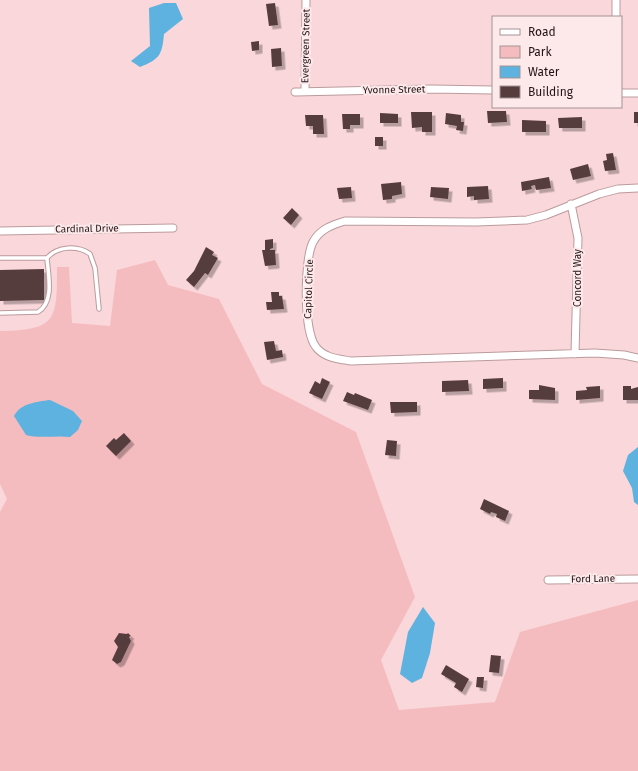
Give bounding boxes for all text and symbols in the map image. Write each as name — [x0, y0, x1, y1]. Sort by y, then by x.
street label: Evergreen Street — [299, 8, 313, 83]
legend — [492, 16, 622, 108]
text: Road — [528, 25, 556, 39]
text: Park — [528, 45, 552, 59]
text: Water — [528, 65, 560, 79]
street label: Yvonne Street — [363, 83, 426, 97]
text: Building — [528, 85, 574, 99]
street label: Cardinal Drive — [55, 222, 119, 236]
street label: Concord Way — [572, 249, 584, 307]
street label: Capitol Circle — [302, 259, 316, 319]
street label: Ford Lane — [571, 573, 615, 585]

